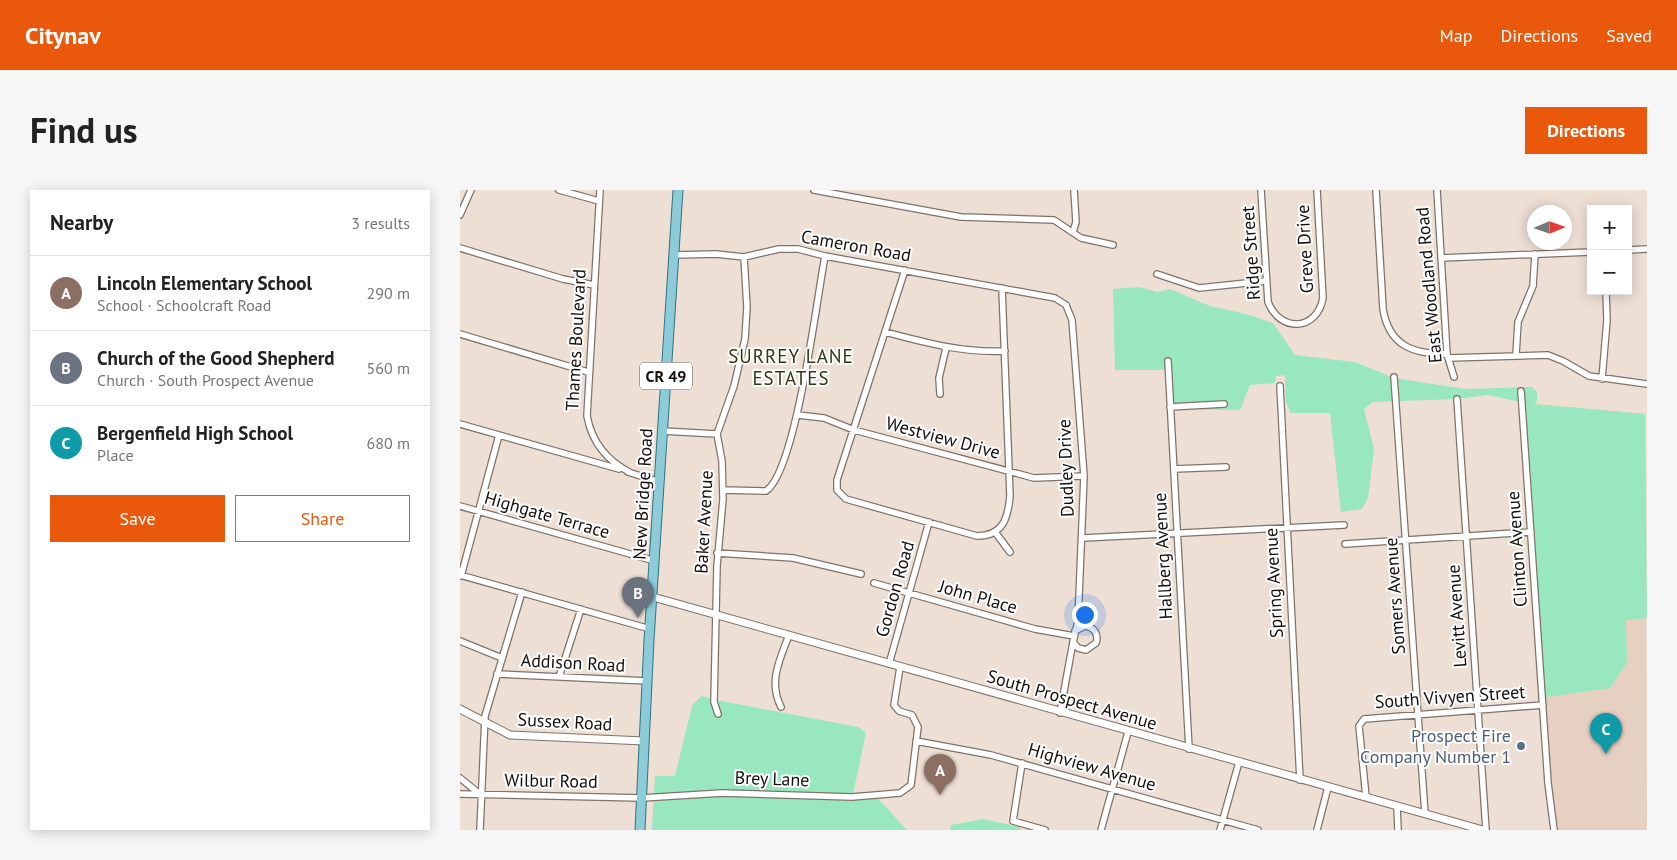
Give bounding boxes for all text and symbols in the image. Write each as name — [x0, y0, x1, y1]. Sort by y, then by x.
text: Citynav — [25, 20, 101, 51]
text: Map — [1440, 24, 1472, 47]
text: Directions — [1500, 24, 1578, 47]
text: Saved — [1606, 24, 1652, 47]
text: Find us — [30, 107, 138, 153]
button: Directions — [1525, 107, 1647, 154]
street label: Greve Drive — [1291, 204, 1318, 294]
street label: Ridge Street — [1236, 205, 1265, 301]
north arrow — [1527, 205, 1572, 250]
map controls — [1587, 205, 1632, 295]
button: + — [1587, 205, 1632, 250]
street label: East Woodland Road — [1410, 206, 1447, 364]
text: Nearby — [50, 209, 113, 236]
text: 3 results — [351, 213, 410, 233]
street label: Cameron Road — [799, 225, 913, 266]
button: − — [1587, 250, 1632, 295]
street label: Thames Boulevard — [560, 268, 591, 412]
text: Lincoln Elementary School — [97, 271, 312, 295]
text: A — [61, 283, 71, 303]
text: 290 m — [367, 283, 410, 303]
text: School · Schoolcraft Road — [97, 295, 271, 315]
district label: SURREY LANE ESTATES — [728, 344, 854, 390]
text: Church of the Good Shepherd — [97, 346, 335, 370]
text: B — [61, 358, 71, 378]
text: 560 m — [367, 358, 410, 378]
road number: CR 49 — [640, 362, 692, 390]
text: Church · South Prospect Avenue — [97, 370, 314, 390]
street label: Westview Drive — [883, 411, 1003, 464]
street label: Dudley Drive — [1052, 419, 1079, 517]
text: Bergenfield High School — [97, 421, 293, 445]
street label: New Bridge Road — [628, 428, 657, 560]
text: C — [62, 433, 70, 453]
text: 680 m — [367, 433, 410, 453]
text: Place — [97, 445, 134, 465]
street label: Baker Avenue — [689, 470, 718, 574]
street label: Highgate Terrace — [482, 486, 612, 543]
street label: Clinton Avenue — [1501, 490, 1532, 608]
street label: Hallberg Avenue — [1148, 492, 1177, 620]
button: Save — [50, 495, 225, 542]
button: Share — [235, 495, 410, 542]
street label: Spring Avenue — [1259, 527, 1288, 639]
street label: Somers Avenue — [1379, 537, 1410, 655]
street label: Gordon Road — [870, 538, 919, 640]
street label: Levitt Avenue — [1441, 564, 1472, 668]
street label: John Place — [935, 574, 1020, 619]
pin: B — [622, 577, 654, 618]
your location — [1072, 602, 1098, 628]
street label: Addison Road — [520, 648, 626, 677]
street label: South Prospect Avenue — [984, 664, 1160, 735]
street label: South Vivyen Street — [1374, 680, 1526, 713]
street label: Sussex Road — [517, 708, 613, 735]
pin: C — [1590, 713, 1622, 754]
place label: Prospect Fire Company Number 1 — [1360, 724, 1511, 768]
street label: Highview Avenue — [1025, 737, 1159, 796]
marker: Prospect Fire Company Number 1 — [1515, 740, 1527, 752]
pin: A — [924, 754, 956, 795]
street label: Brey Lane — [734, 766, 810, 791]
street label: Wilbur Road — [504, 768, 598, 793]

